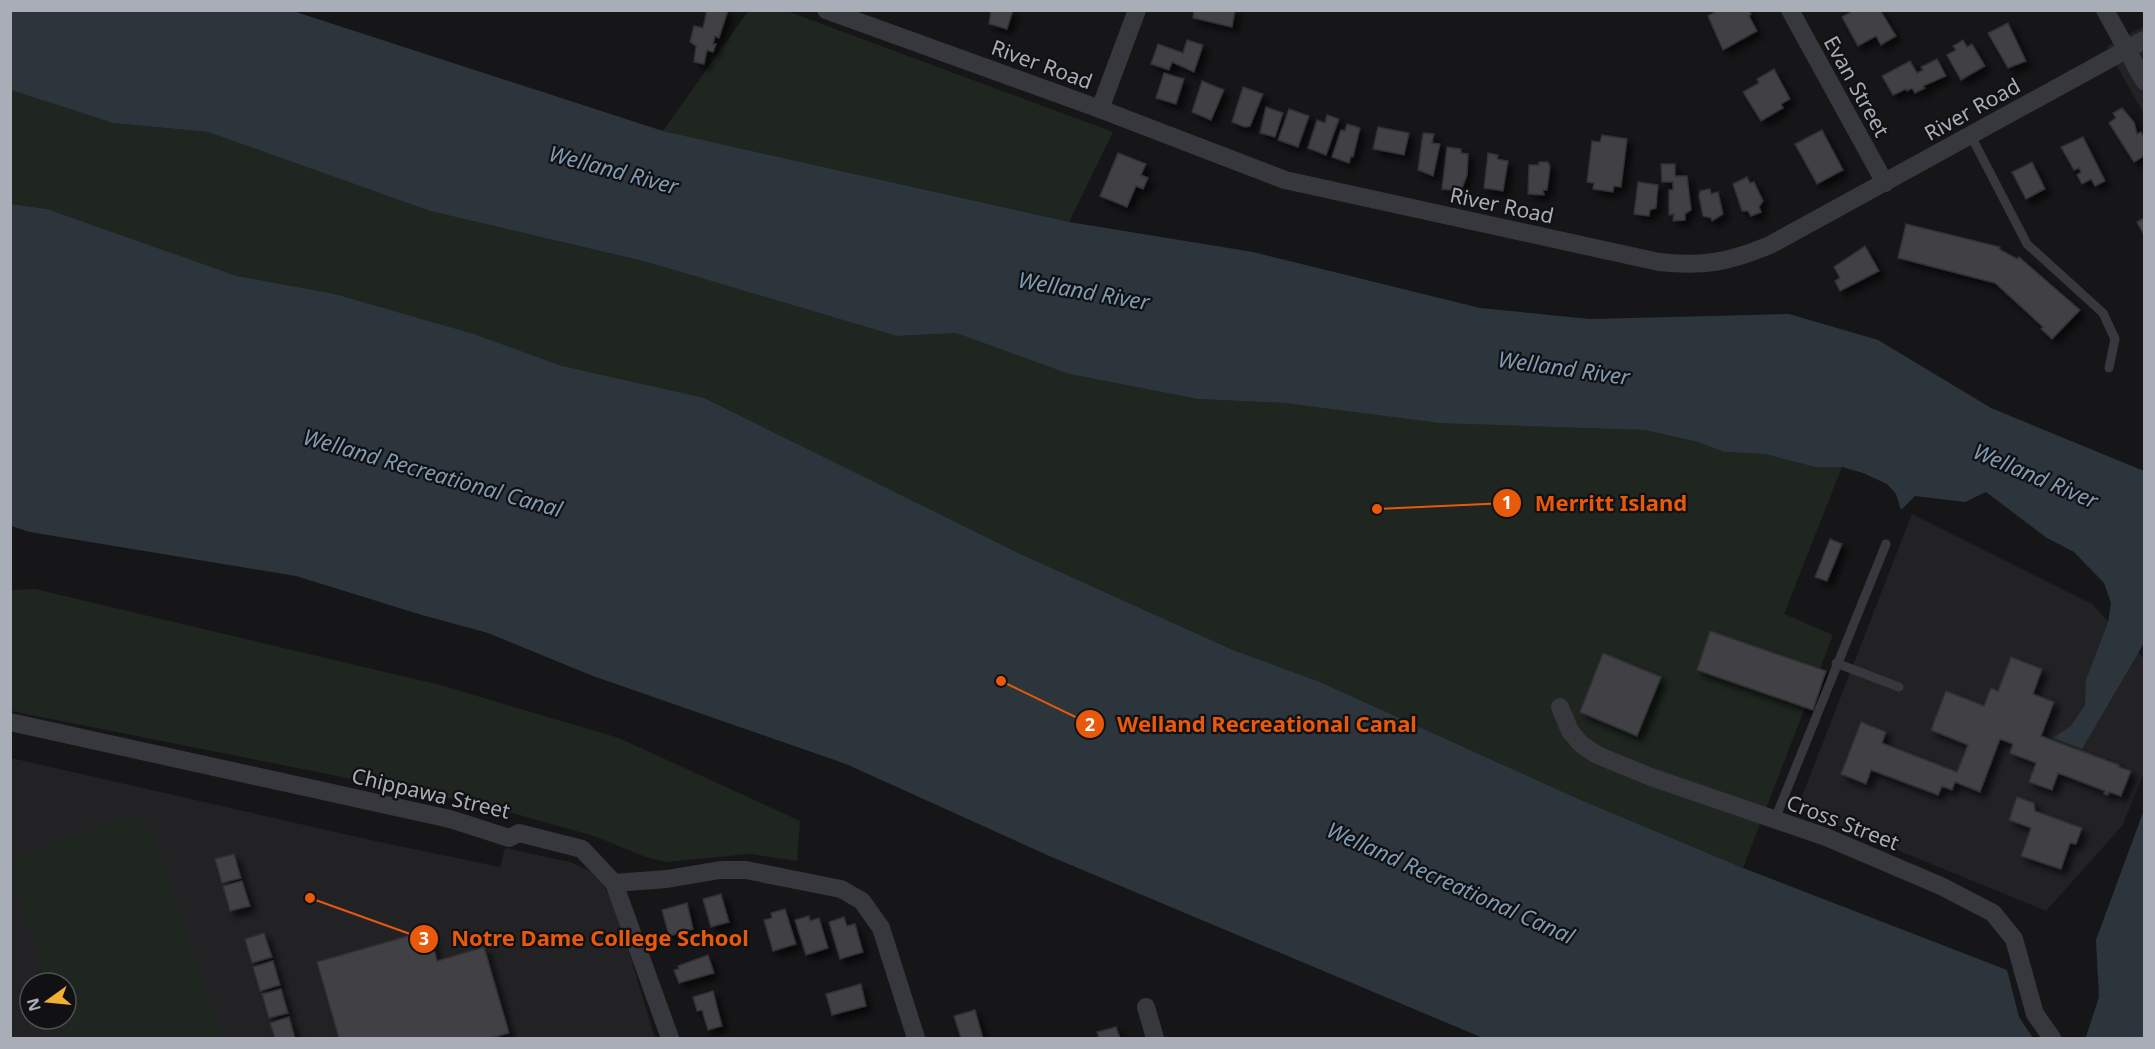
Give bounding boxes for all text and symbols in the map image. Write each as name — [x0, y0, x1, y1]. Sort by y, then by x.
street label: Evan Street — [1818, 31, 1896, 142]
street label: River Road — [988, 33, 1096, 95]
street label: River Road — [1919, 71, 2025, 147]
water label: Welland River — [546, 137, 683, 201]
street label: River Road — [1447, 180, 1557, 230]
water label: Welland River — [1016, 264, 1153, 317]
water label: Welland River — [1496, 343, 1633, 391]
water label: Welland Recreational Canal — [300, 421, 567, 524]
water label: Welland River — [1969, 435, 2104, 515]
callout: Merritt Island — [1492, 483, 1699, 523]
text: Merritt Island — [1535, 487, 1687, 517]
text: 1 — [1502, 490, 1512, 514]
callout: Welland Recreational Canal — [1075, 704, 1429, 744]
text: Welland Recreational Canal — [1117, 708, 1417, 738]
text: 2 — [1085, 712, 1095, 736]
street label: Chippawa Street — [349, 761, 513, 825]
street label: Cross Street — [1783, 788, 1904, 856]
water label: Welland Recreational Canal — [1322, 814, 1581, 951]
callout: Notre Dame College School — [409, 919, 761, 959]
text: Notre Dame College School — [451, 922, 749, 952]
text: 3 — [419, 926, 429, 950]
north arrow — [18, 971, 78, 1031]
text: N — [21, 996, 46, 1014]

